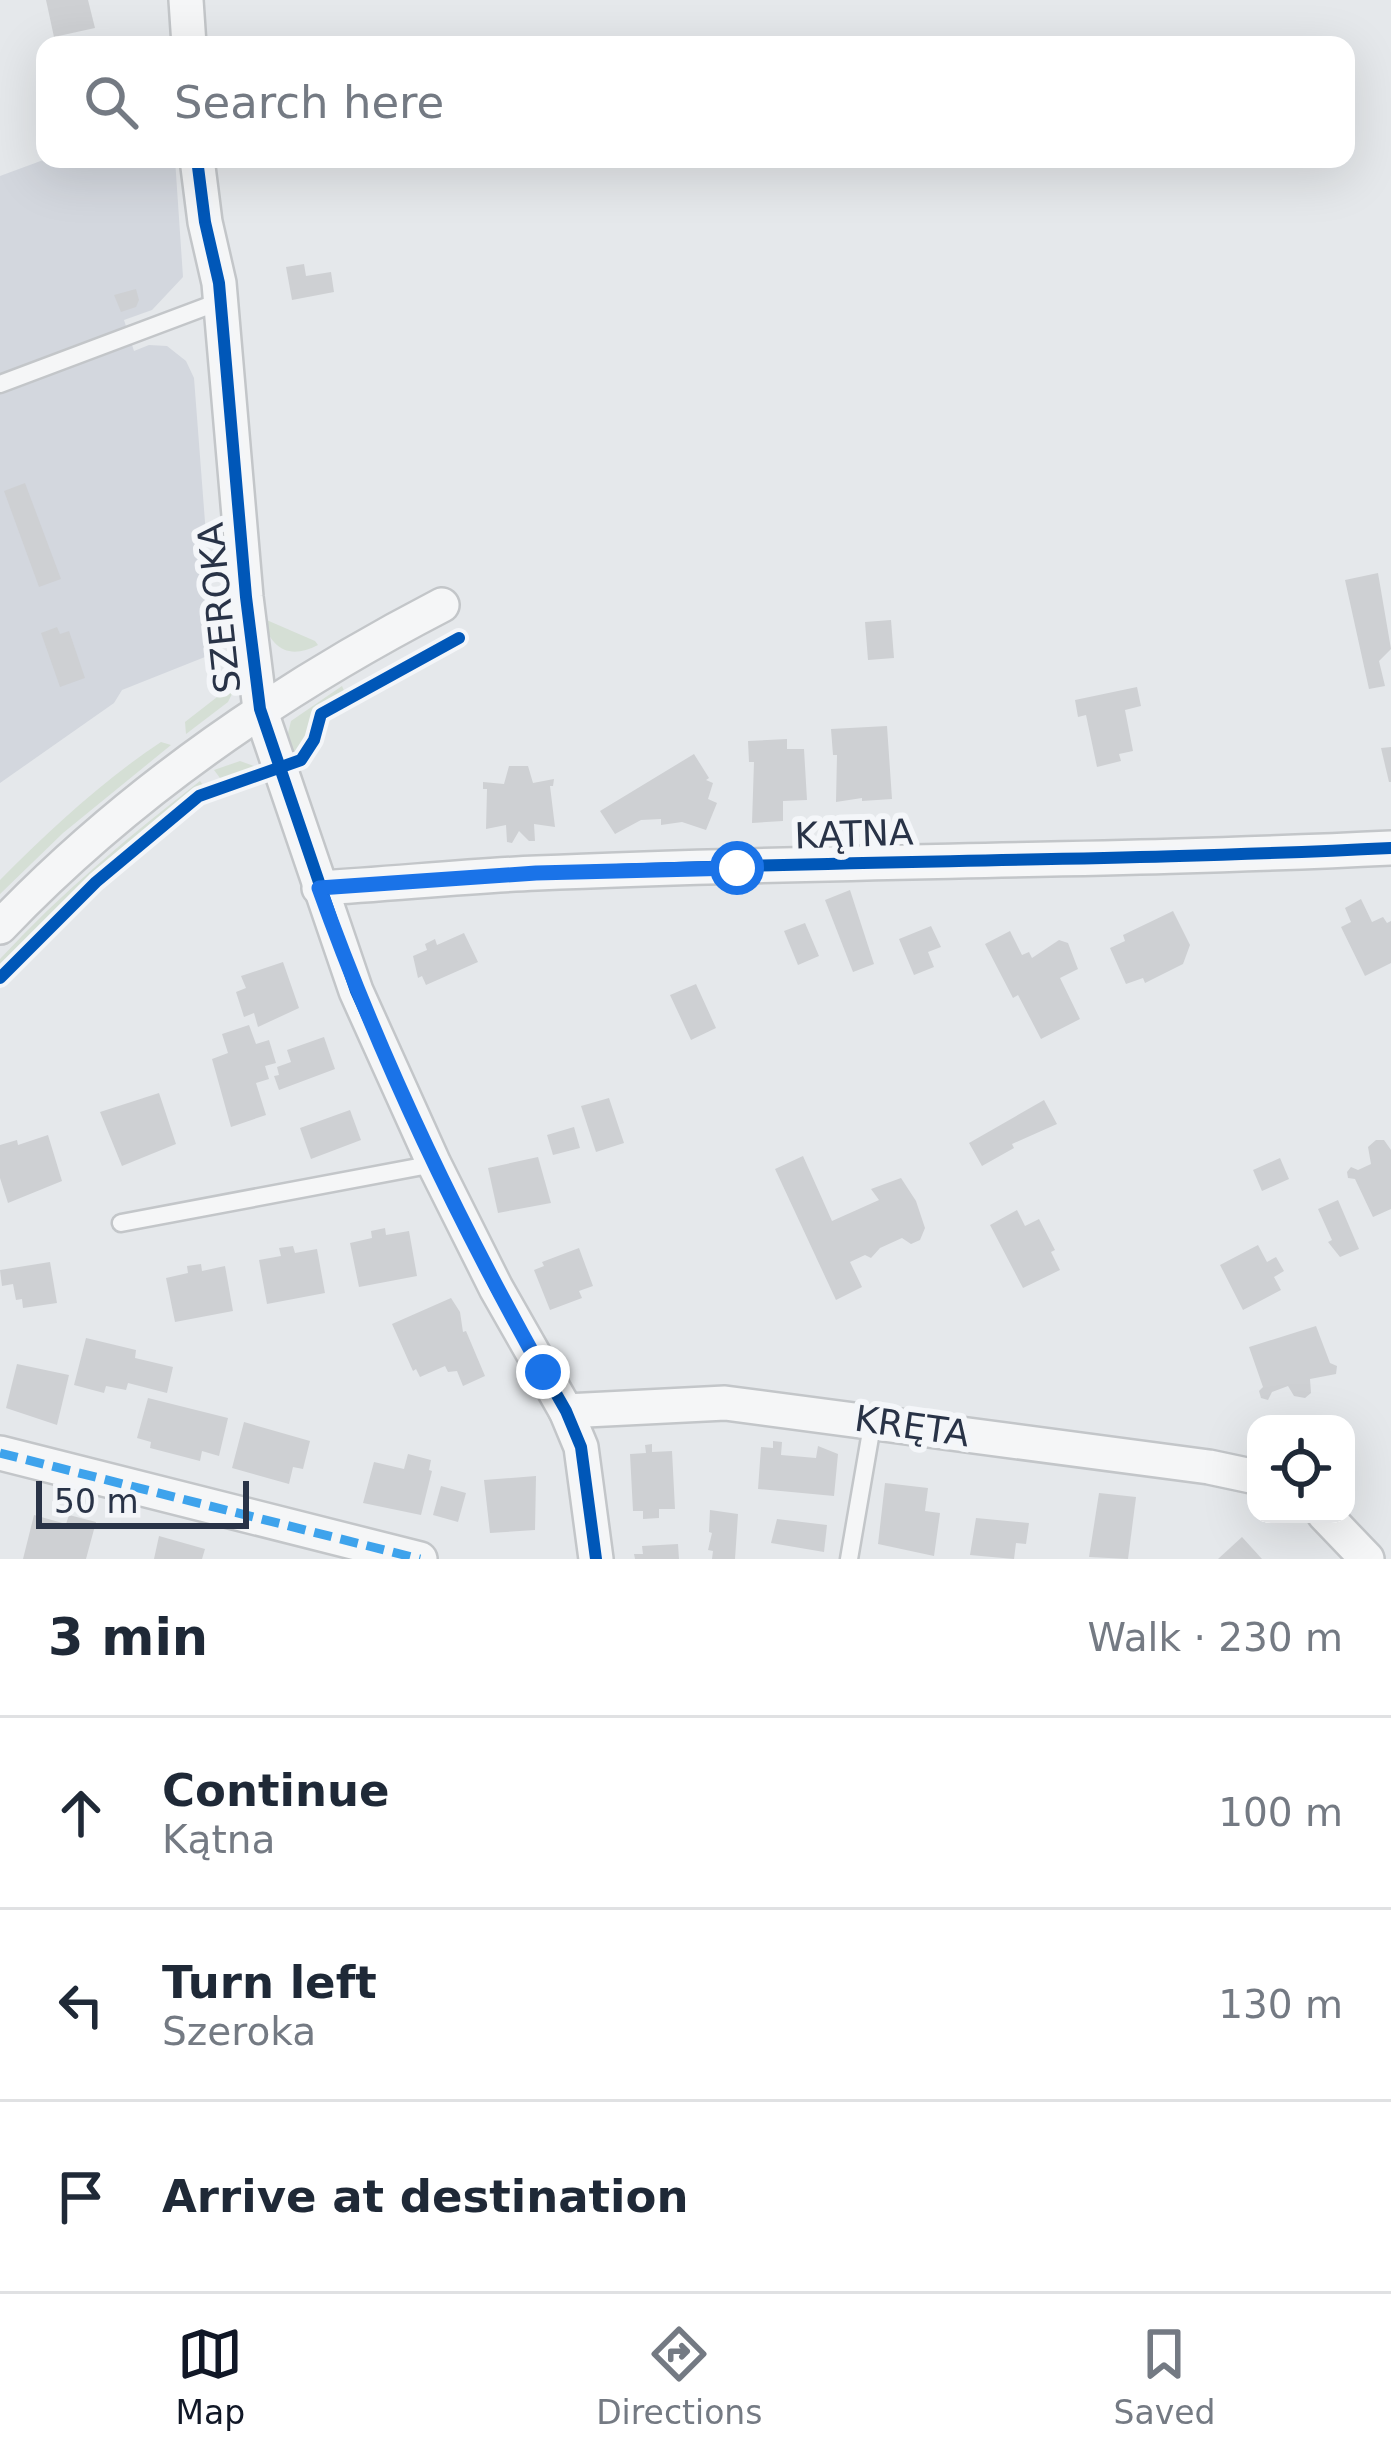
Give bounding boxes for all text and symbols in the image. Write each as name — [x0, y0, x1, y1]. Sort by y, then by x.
search box — [36, 36, 1355, 168]
icon: search — [78, 69, 144, 135]
text: Search here — [174, 76, 444, 129]
street label: SZEROKA — [190, 520, 248, 695]
street label: KĄTNA — [794, 811, 915, 857]
route start — [710, 841, 764, 895]
route end — [516, 1345, 570, 1399]
street label: KRĘTA — [852, 1398, 972, 1454]
map controls — [1247, 1415, 1355, 1523]
button: locate — [1247, 1415, 1355, 1523]
scale bar — [36, 1475, 249, 1528]
text: 50 m — [54, 1482, 139, 1521]
text: 3 min — [48, 1608, 208, 1667]
text: Walk · 230 m — [1088, 1615, 1343, 1660]
text: Continue — [162, 1764, 390, 1817]
icon: ahead — [48, 1780, 114, 1846]
text: 100 m — [1218, 1790, 1343, 1835]
text: Kątna — [162, 1817, 275, 1862]
text: Turn left — [162, 1956, 377, 2009]
icon: left — [48, 1972, 114, 2038]
text: 130 m — [1218, 1982, 1343, 2027]
text: Szeroka — [162, 2009, 316, 2054]
icon: arrive — [48, 2164, 114, 2230]
text: Arrive at destination — [162, 2170, 688, 2223]
tab: Map — [176, 2321, 245, 2432]
tab: Directions — [596, 2321, 762, 2432]
tab: Saved — [1114, 2321, 1215, 2432]

